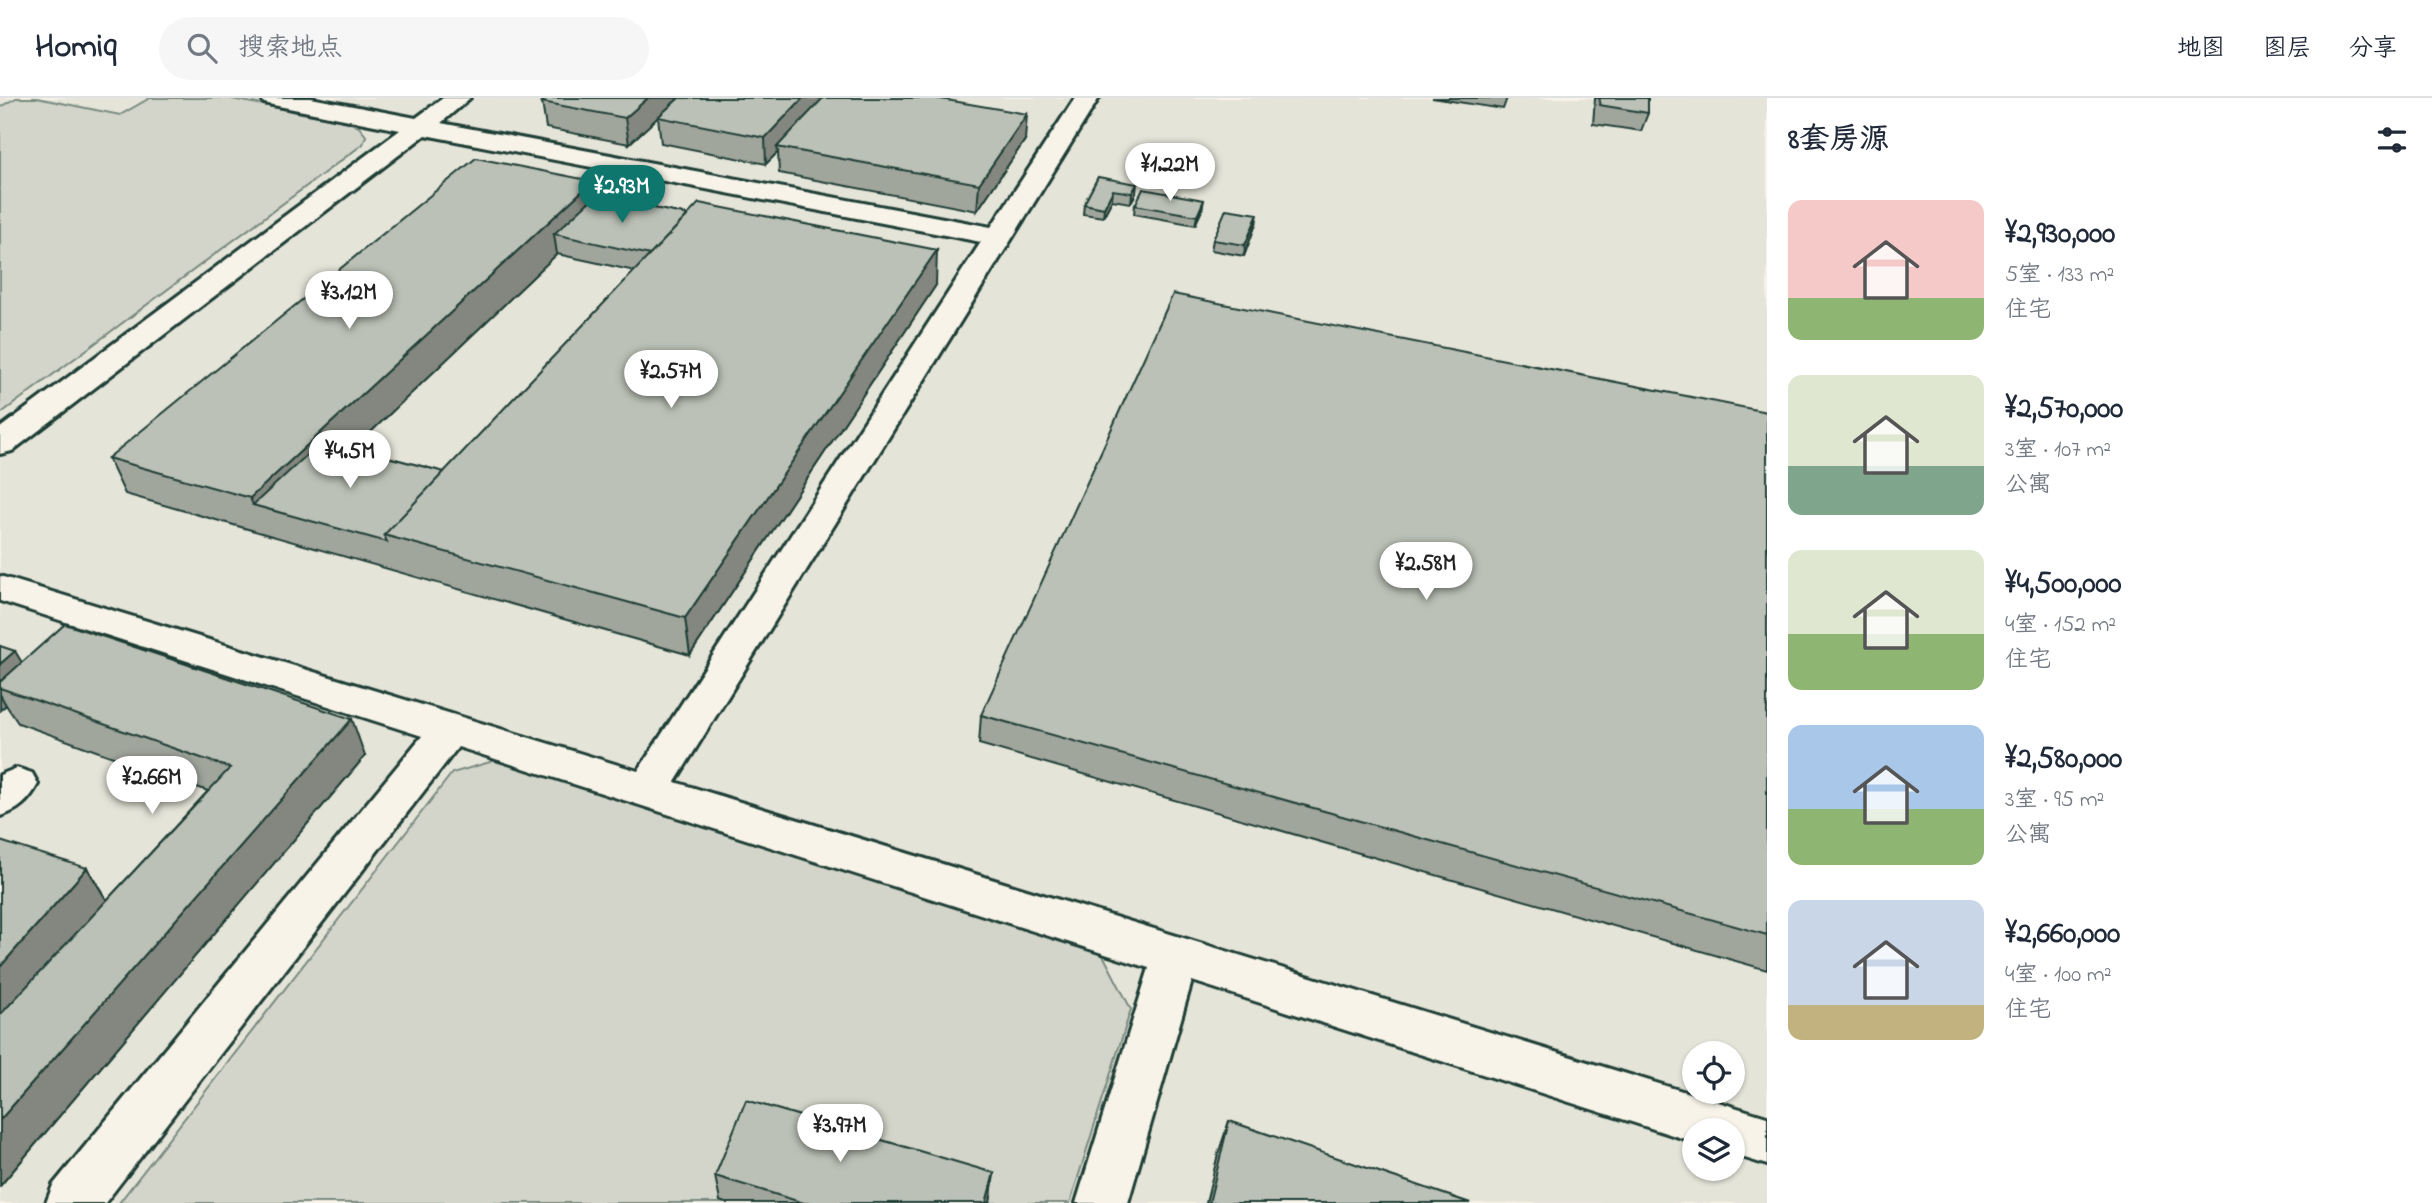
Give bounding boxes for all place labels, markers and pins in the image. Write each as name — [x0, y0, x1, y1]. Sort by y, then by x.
pin: ¥1.22M — [1113, 144, 1227, 203]
pin: ¥2.93M — [565, 166, 679, 225]
pin: ¥3.12M — [292, 272, 406, 331]
pin: ¥2.57M — [614, 350, 728, 410]
pin: ¥4.5M — [301, 430, 399, 490]
pin: ¥2.58M — [1369, 542, 1483, 602]
pin: ¥2.66M — [95, 756, 209, 816]
pin: ¥3.97M — [783, 1104, 897, 1164]

